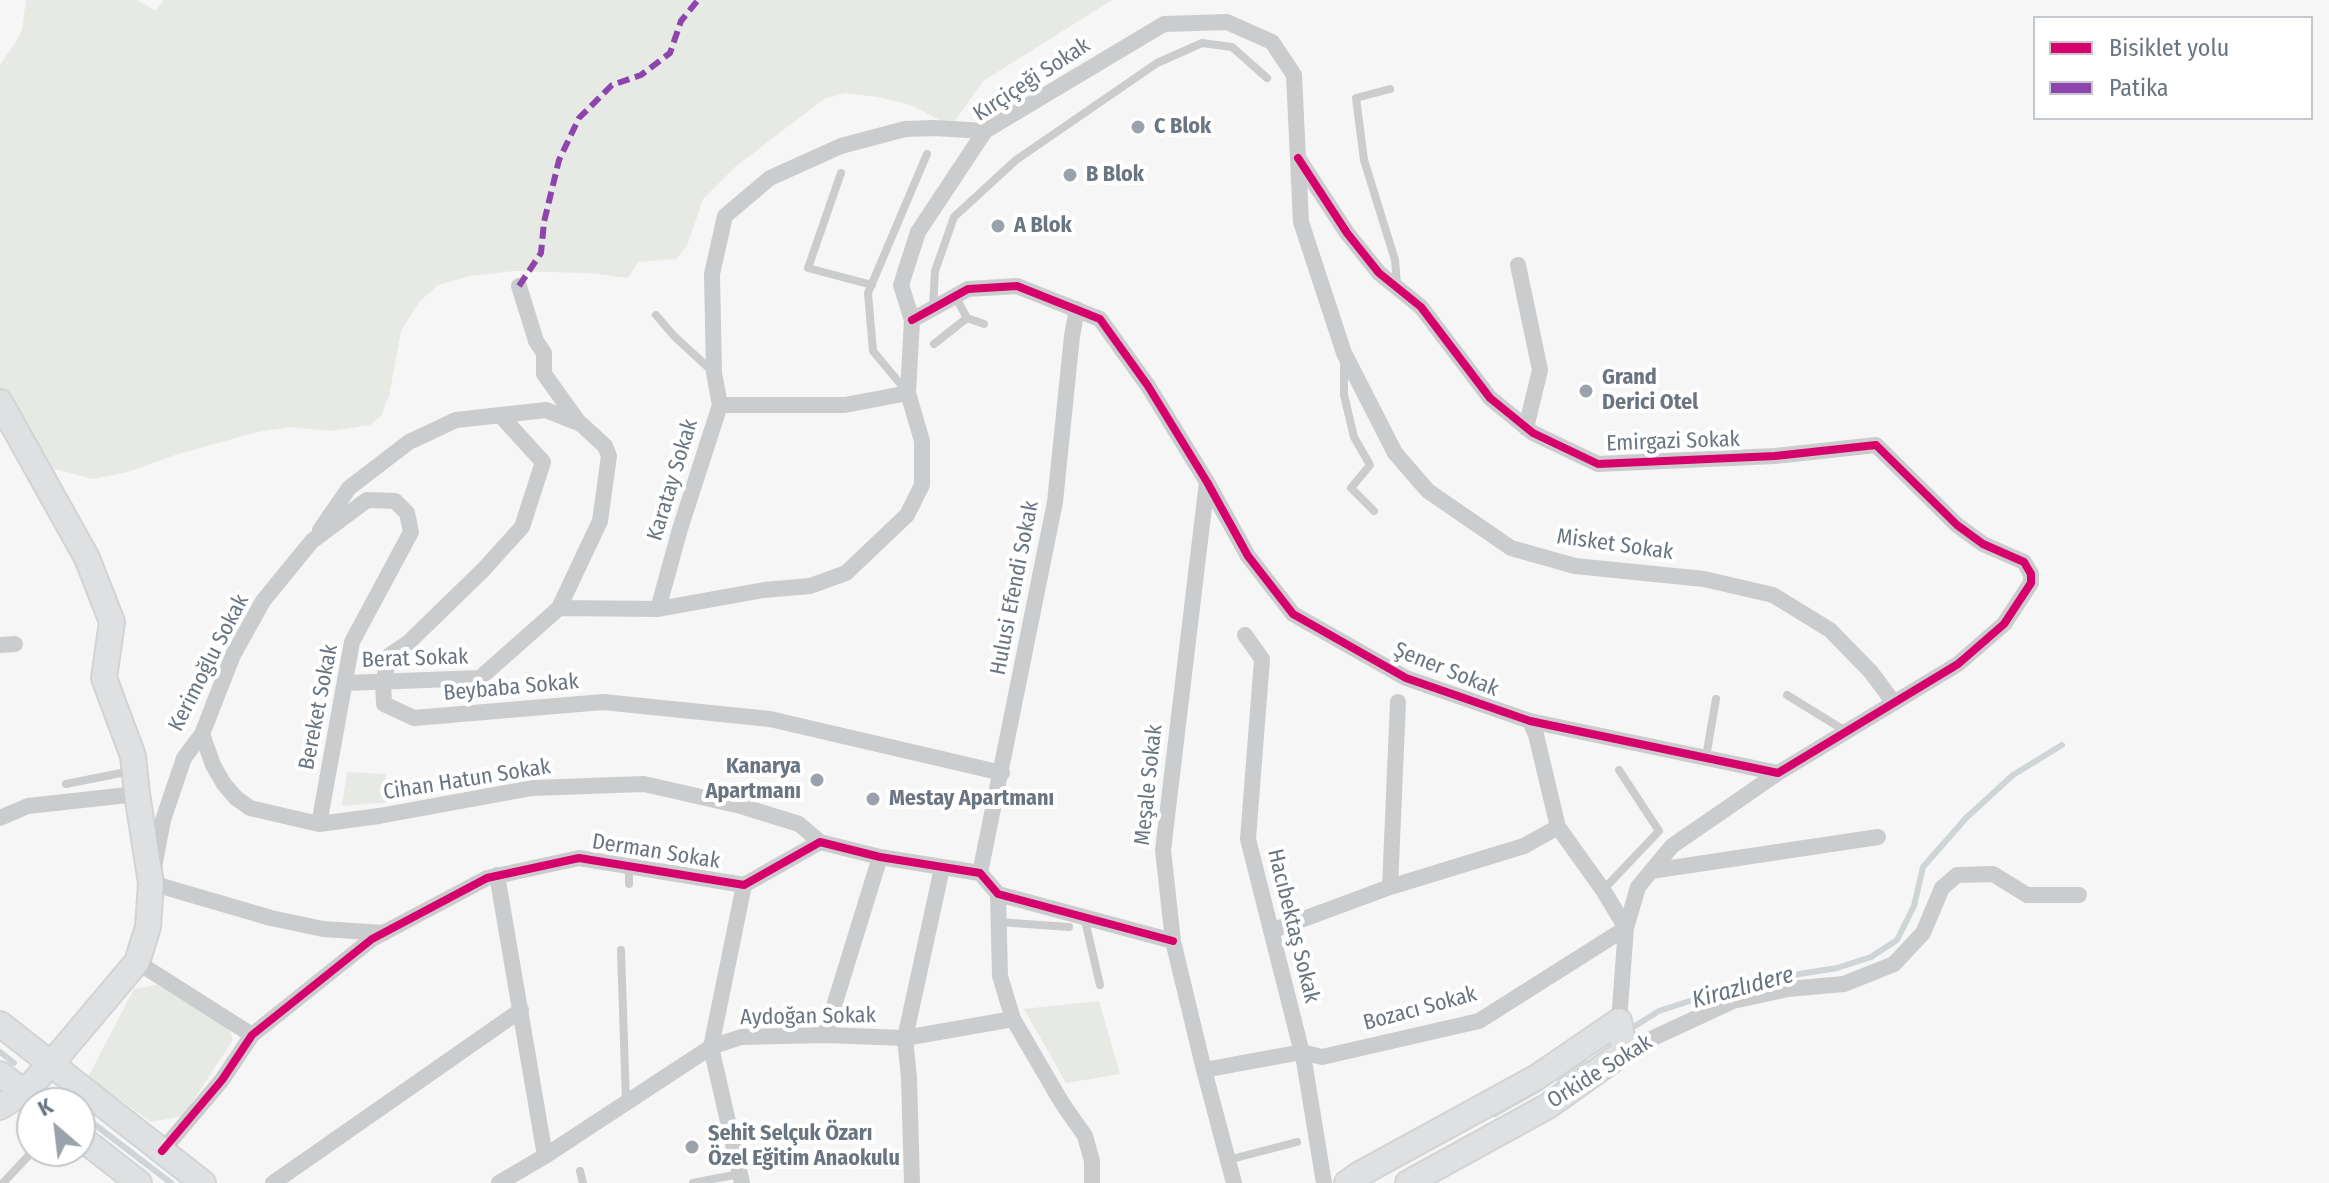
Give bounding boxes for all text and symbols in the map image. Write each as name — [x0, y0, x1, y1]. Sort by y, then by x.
legend — [2033, 16, 2313, 120]
street label: Kırçiçeği Sokak — [969, 33, 1095, 127]
text: Bisiklet yolu — [2109, 34, 2229, 62]
text: Patika — [2109, 74, 2169, 102]
place label: C Blok — [1154, 114, 1211, 140]
marker: C Blok — [1129, 118, 1147, 136]
place label: B Blok — [1086, 162, 1144, 188]
marker: B Blok — [1061, 166, 1079, 184]
place label: A Blok — [1014, 213, 1072, 239]
marker: A Blok — [989, 217, 1007, 235]
place label: Grand Derici Otel — [1602, 365, 1698, 416]
marker: Grand Derici Otel — [1577, 382, 1595, 400]
street label: Karatay Sokak — [642, 416, 704, 544]
street label: Emirgazi Sokak — [1606, 426, 1740, 458]
street label: Hulusi Efendi Sokak — [985, 499, 1045, 677]
street label: Misket Sokak — [1555, 524, 1675, 566]
street label: Kerimoğlu Sokak — [163, 590, 255, 736]
street label: Şener Sokak — [1390, 637, 1502, 703]
street label: Bereket Sokak — [294, 642, 344, 772]
street label: Berat Sokak — [361, 644, 469, 674]
street label: Beybaba Sokak — [442, 669, 580, 707]
street label: Meşale Sokak — [1130, 723, 1168, 847]
street label: Cihan Hatun Sokak — [382, 754, 552, 806]
place label: Kanarya Apartmanı — [706, 754, 801, 806]
marker: Kanarya Apartmanı — [808, 771, 826, 789]
place label: Mestay Apartmanı — [889, 786, 1054, 812]
marker: Mestay Apartmanı — [864, 790, 882, 808]
street label: Derman Sokak — [590, 829, 722, 875]
street label: Hacıbektaş Sokak — [1261, 846, 1325, 1006]
water label: Kirazlıdere — [1689, 961, 1797, 1015]
street label: Bozacı Sokak — [1360, 981, 1480, 1037]
street label: Aydoğan Sokak — [740, 1003, 876, 1031]
street label: Orkide Sokak — [1543, 1029, 1657, 1115]
north arrow — [16, 1087, 96, 1167]
text: K — [33, 1092, 57, 1122]
place label: Şehit Selçuk Özarı Özel Eğitim Anaokulu — [708, 1121, 900, 1172]
marker: Şehit Selçuk Özarı Özel Eğitim Anaokulu — [683, 1138, 701, 1156]

